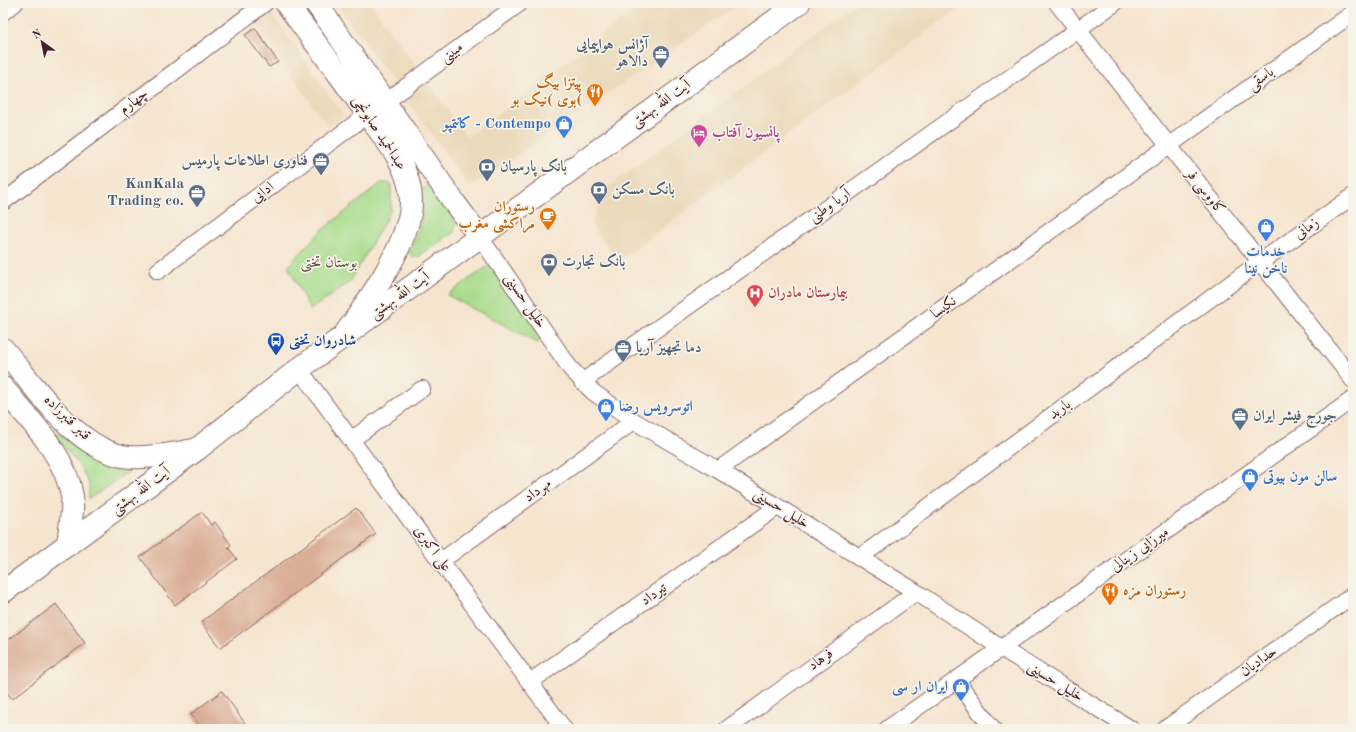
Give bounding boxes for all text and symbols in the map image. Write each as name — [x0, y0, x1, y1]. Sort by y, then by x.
north arrow — [22, 22, 62, 62]
text: N — [31, 28, 44, 42]
place label: آژانس هواپیمایی دالاهو — [575, 35, 650, 70]
street label: مبینی — [438, 40, 467, 68]
office icon: آژانس هواپیمایی دالاهو — [651, 44, 671, 69]
street label: باسقی — [1245, 65, 1278, 95]
place label: پیتزا بیگ بوی )نیک بو( — [509, 72, 582, 108]
street label: آیت الله بهشتی — [625, 72, 696, 132]
restaurant icon: پیتزا بیگ بوی )نیک بو( — [585, 82, 605, 107]
street label: چهارم — [117, 86, 154, 121]
street label: عبدالحمید صابونچی — [348, 93, 409, 174]
shop icon: کانتمپو - Contempo — [554, 114, 574, 139]
place label: کانتمپو - Contempo — [441, 115, 551, 133]
hotel icon: پانسیون آفتاب — [689, 123, 709, 148]
place label: پانسیون آفتاب — [712, 123, 780, 143]
office icon: فناوری اطلاعات پارمیس — [311, 151, 331, 176]
place label: فناوری اطلاعات پارمیس — [181, 153, 308, 171]
bank icon: بانک پارسیان — [477, 157, 497, 182]
place label: بانک پارسیان — [500, 158, 567, 177]
street label: کاووسی فر — [1180, 164, 1228, 219]
place label: KanKala Trading co. — [107, 177, 184, 209]
street label: ادایی — [249, 180, 278, 207]
bank icon: بانک مسکن — [589, 180, 609, 205]
place label: بانک مسکن — [612, 181, 675, 200]
office icon: KanKala Trading co. — [187, 183, 207, 208]
street label: آریا وطنی — [805, 183, 856, 227]
place label: رستوران مراکشی مغرب — [458, 199, 535, 234]
cafe icon: رستوران مراکشی مغرب — [538, 206, 558, 231]
street label: زمانی — [1292, 215, 1322, 243]
shop icon: خدمات ناخن نینا — [1256, 217, 1276, 242]
place label: خدمات ناخن نینا — [1245, 244, 1288, 279]
bank icon: بانک تجارت — [539, 252, 559, 277]
place label: بانک تجارت — [562, 253, 625, 270]
park label: بوستان تختی — [301, 255, 358, 273]
street label: آیت الله بهشتی — [364, 264, 435, 324]
street label: خلیل حسینی — [500, 271, 549, 332]
hospital icon: بیمارستان مادران — [745, 283, 765, 308]
place label: بیمارستان مادران — [768, 285, 848, 302]
street label: نکیسا — [927, 292, 960, 322]
bus stop icon: شادروان تختی — [266, 331, 286, 356]
place label: شادروان تختی — [289, 333, 356, 351]
office icon: دما تجهیز آریا — [613, 338, 633, 363]
place label: دما تجهیز آریا — [636, 338, 702, 356]
street label: قنبر قنبرزاده — [41, 392, 93, 444]
shop icon: اتوسرویس رضا — [596, 397, 616, 422]
street label: باربد — [1046, 397, 1074, 423]
place label: اتوسرویس رضا — [619, 399, 693, 417]
office icon: جورج فیشر ایران — [1230, 406, 1250, 431]
place label: جورج فیشر ایران — [1253, 408, 1337, 429]
street label: آیت الله بهشتی — [105, 458, 176, 519]
shop icon: سالن مون بیوتی — [1240, 467, 1260, 492]
place label: سالن مون بیوتی — [1262, 469, 1337, 487]
street label: مهرداد — [522, 476, 555, 507]
street label: خلیل حسینی — [749, 486, 811, 534]
street label: علی‌ اکبری — [409, 523, 454, 576]
street label: میرزایی زینالی — [1108, 525, 1172, 576]
street label: تیرداد — [638, 581, 670, 609]
restaurant icon: رستوران مزه — [1100, 581, 1120, 606]
place label: رستوران مزه — [1123, 583, 1186, 600]
street label: حدادیان — [1238, 644, 1280, 680]
street label: فرهاد — [806, 646, 837, 675]
street label: خلیل حسینی — [1023, 659, 1085, 707]
shop icon: ایران ار سی — [951, 677, 971, 702]
place label: ایران ار سی — [892, 679, 948, 697]

